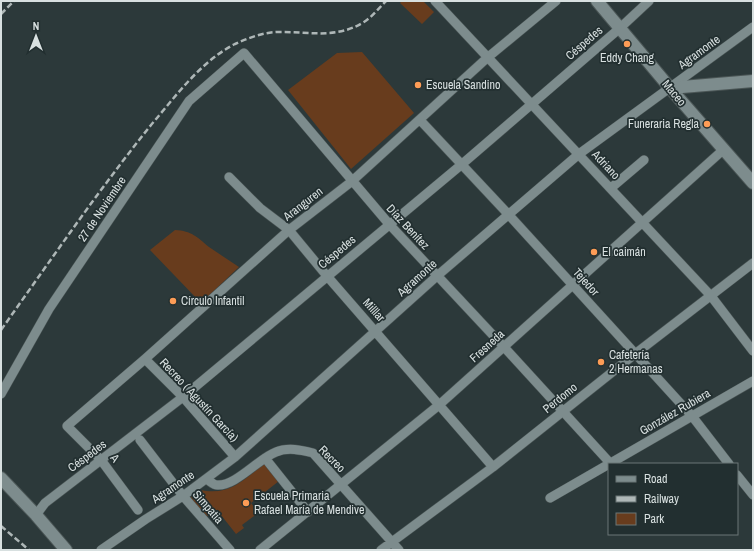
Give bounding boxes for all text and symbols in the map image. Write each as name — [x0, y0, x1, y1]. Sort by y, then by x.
north arrow — [16, 16, 56, 56]
text: N — [33, 19, 39, 33]
street label: Céspedes — [562, 22, 606, 64]
street label: Agramonte — [674, 31, 723, 73]
marker: Eddy Chang — [622, 39, 632, 49]
place label: Eddy Chang — [600, 50, 655, 66]
place label: Escuela Sandino — [426, 77, 500, 93]
street label: Maceo — [658, 77, 690, 109]
marker: Escuela Sandino — [413, 80, 423, 90]
place label: Funeraria Regla — [628, 116, 700, 132]
marker: Funeraria Regla — [702, 119, 712, 129]
street label: Adriano — [588, 146, 624, 183]
street label: 27 de Noviembre — [74, 173, 130, 245]
street label: Aranguren — [279, 184, 326, 225]
street label: Díaz Benítez — [383, 201, 433, 253]
street label: Céspedes — [315, 232, 359, 272]
place label: El caimán — [602, 244, 646, 260]
marker: El caimán — [589, 247, 599, 257]
street label: Agramonte — [393, 256, 440, 301]
street label: Tejedor — [569, 265, 603, 300]
place label: Círculo Infantil — [181, 293, 244, 309]
street label: Milllar — [359, 295, 389, 326]
marker: Círculo Infantil — [168, 296, 178, 306]
street label: Fresneda — [466, 326, 508, 366]
place label: Cafetería 2 Hermanas — [609, 347, 663, 377]
street label: Recreo ( Agustín García) — [156, 355, 242, 445]
marker: Cafetería 2 Hermanas — [596, 357, 606, 367]
street label: Perdomo — [539, 379, 581, 417]
street label: González Rubiera — [637, 385, 714, 439]
street label: Céspedes — [64, 436, 110, 476]
street label: Recreo — [315, 442, 349, 476]
street label: A — [106, 450, 124, 466]
legend — [608, 463, 738, 535]
street label: Agramonte — [148, 467, 197, 508]
text: Road — [644, 471, 668, 487]
street label: Simpatia — [189, 487, 227, 528]
place label: Escuela Primaria Rafael María de Mendive — [254, 488, 365, 518]
text: Railway — [644, 491, 679, 507]
marker: Escuela Primaria Rafael María de Mendive — [241, 498, 251, 508]
text: Park — [644, 511, 664, 527]

